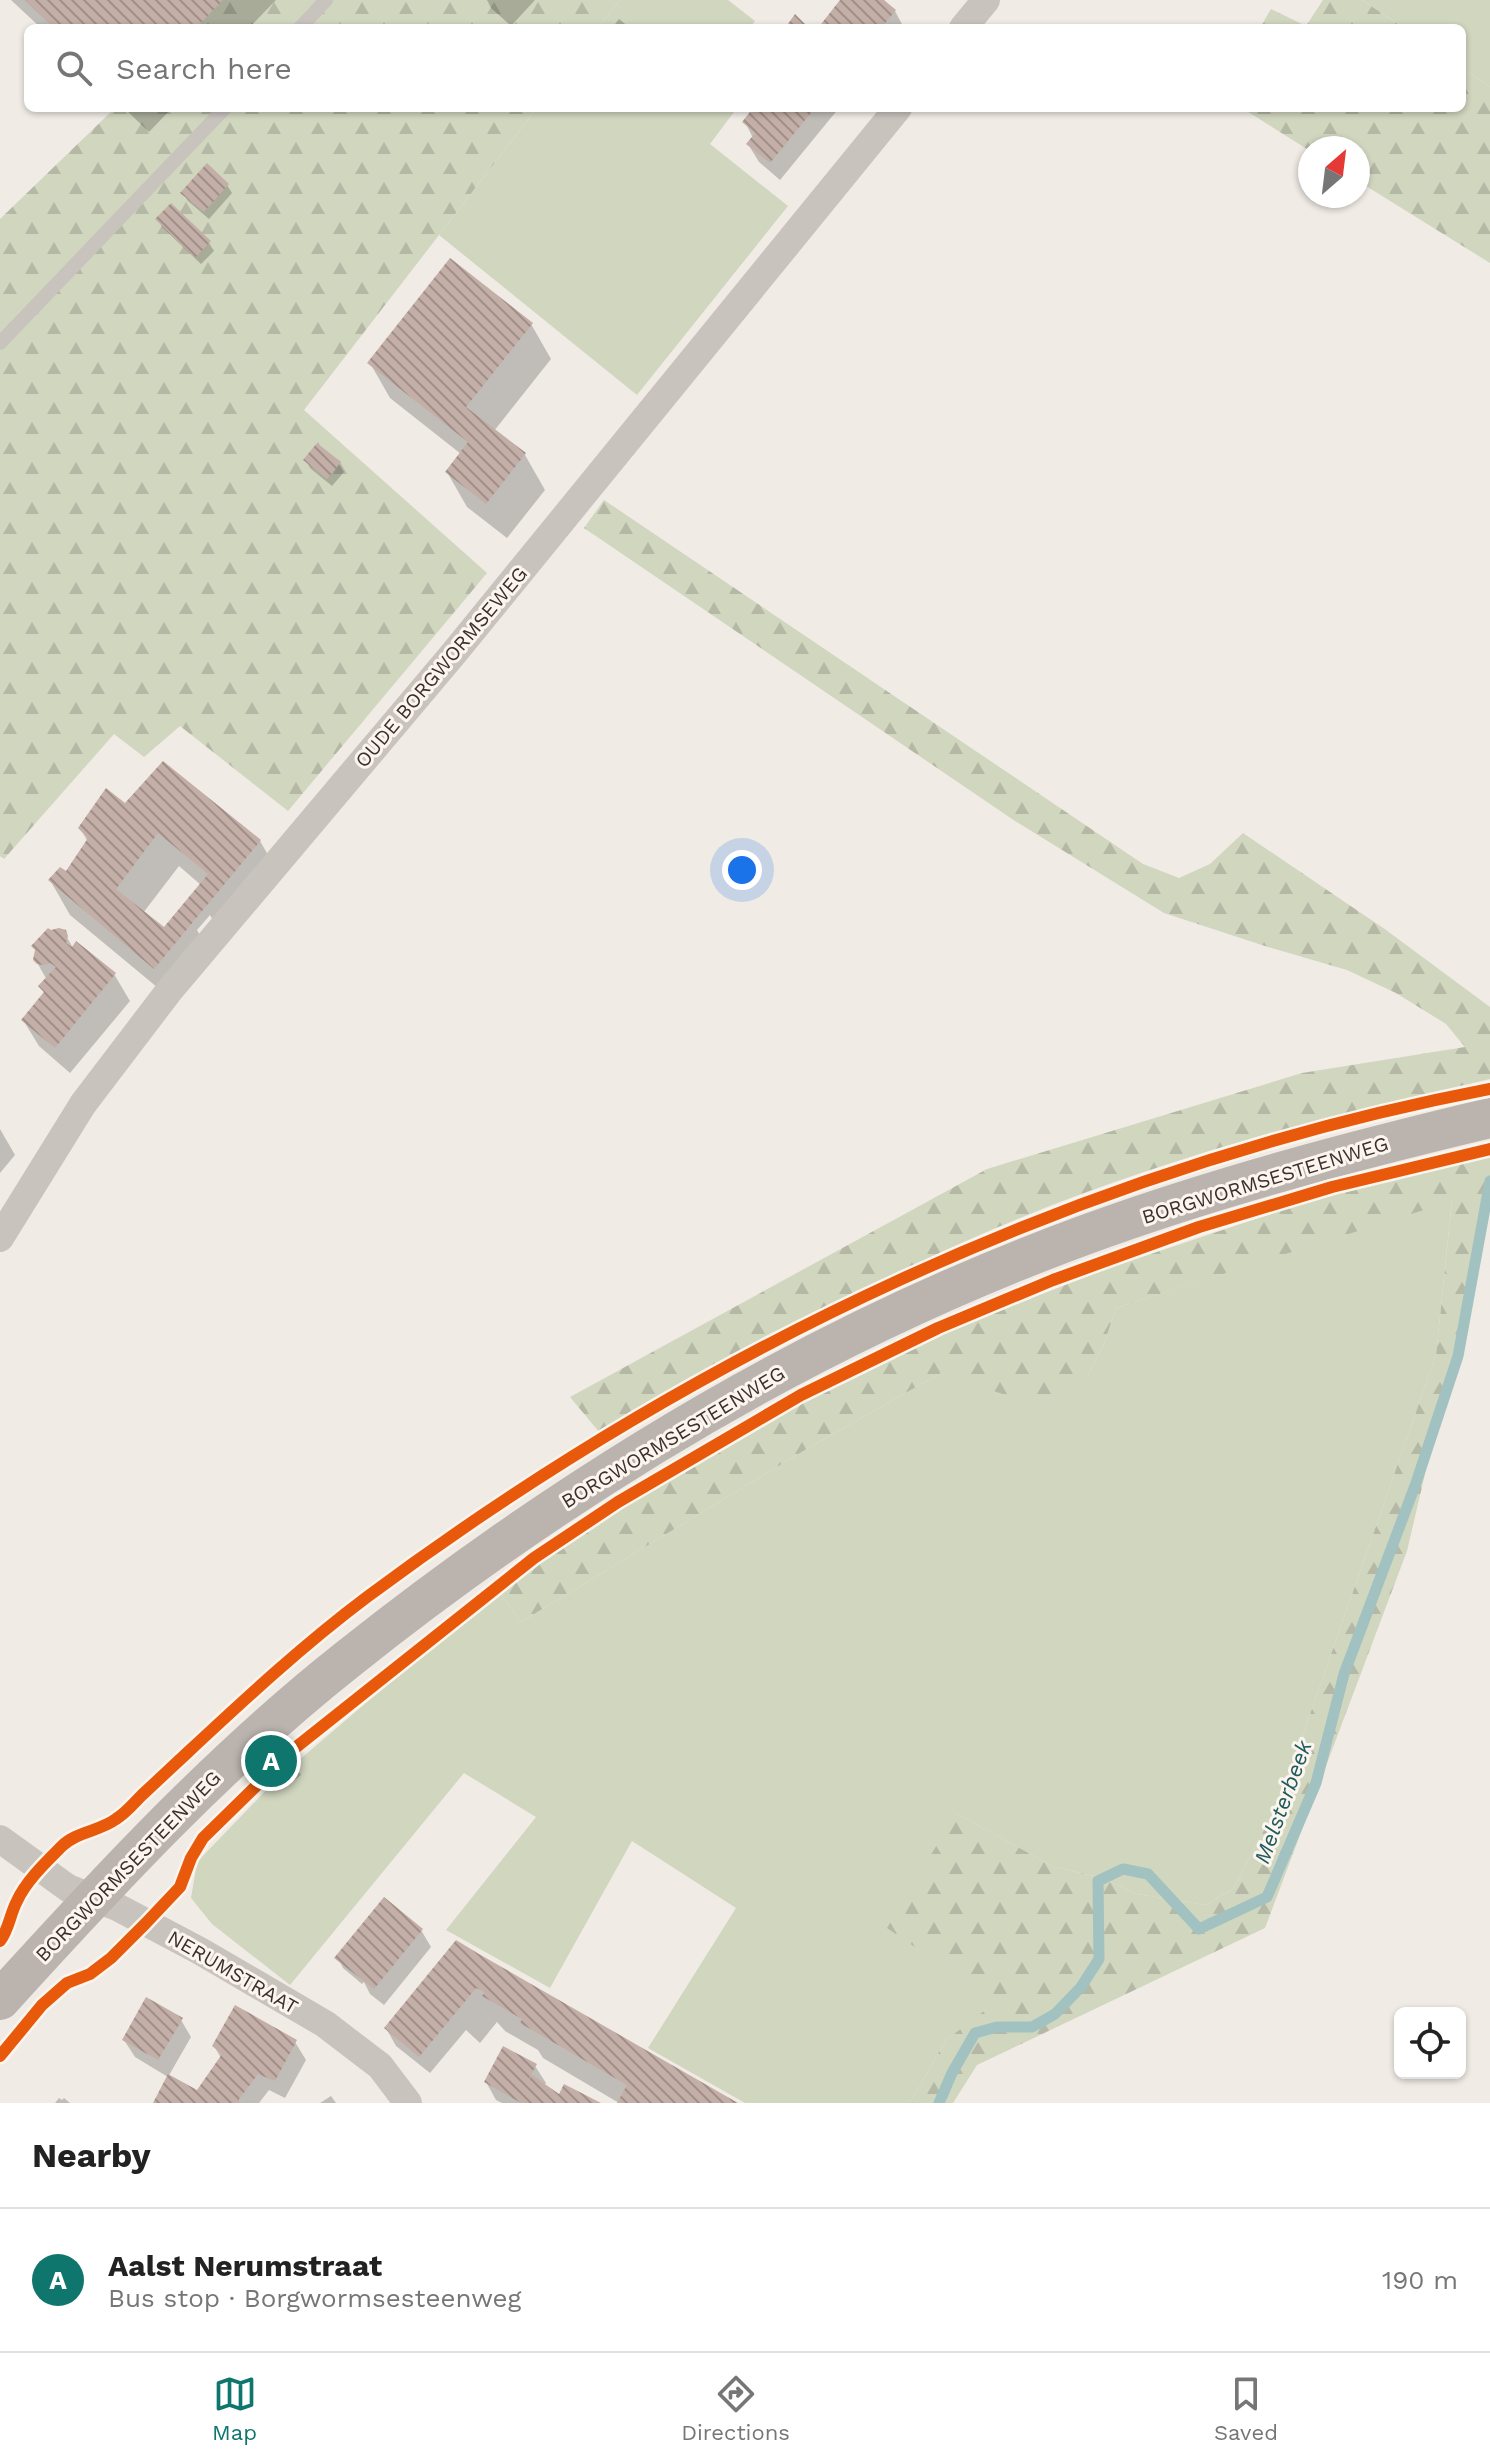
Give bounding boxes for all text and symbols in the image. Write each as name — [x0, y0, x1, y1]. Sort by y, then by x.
search box — [24, 24, 1466, 112]
icon: search — [52, 46, 96, 90]
text: Search here — [116, 51, 292, 86]
north arrow — [1298, 136, 1370, 208]
street label: OUDE BORGWORMSEWEG — [350, 562, 532, 772]
your location — [722, 850, 762, 890]
street label: BORGWORMSESTEENWEG — [1139, 1131, 1391, 1229]
street label: BORGWORMSESTEENWEG — [557, 1361, 789, 1513]
pin: A — [245, 1731, 297, 1791]
water label: Melsterbeek — [1249, 1736, 1317, 1867]
street label: BORGWORMSESTEENWEG — [30, 1766, 226, 1966]
street label: NERUMSTRAAT — [164, 1925, 302, 2019]
map controls — [1394, 2007, 1466, 2079]
button: locate — [1394, 2007, 1466, 2079]
text: Nearby — [32, 2135, 151, 2175]
text: Aalst Nerumstraat — [108, 2248, 382, 2283]
text: A — [49, 2265, 67, 2295]
text: 190 m — [1382, 2265, 1458, 2295]
text: Bus stop · Borgwormsesteenweg — [108, 2283, 521, 2313]
tab: Map — [212, 2372, 257, 2445]
tab: Directions — [681, 2372, 790, 2445]
tab: Saved — [1214, 2372, 1278, 2445]

